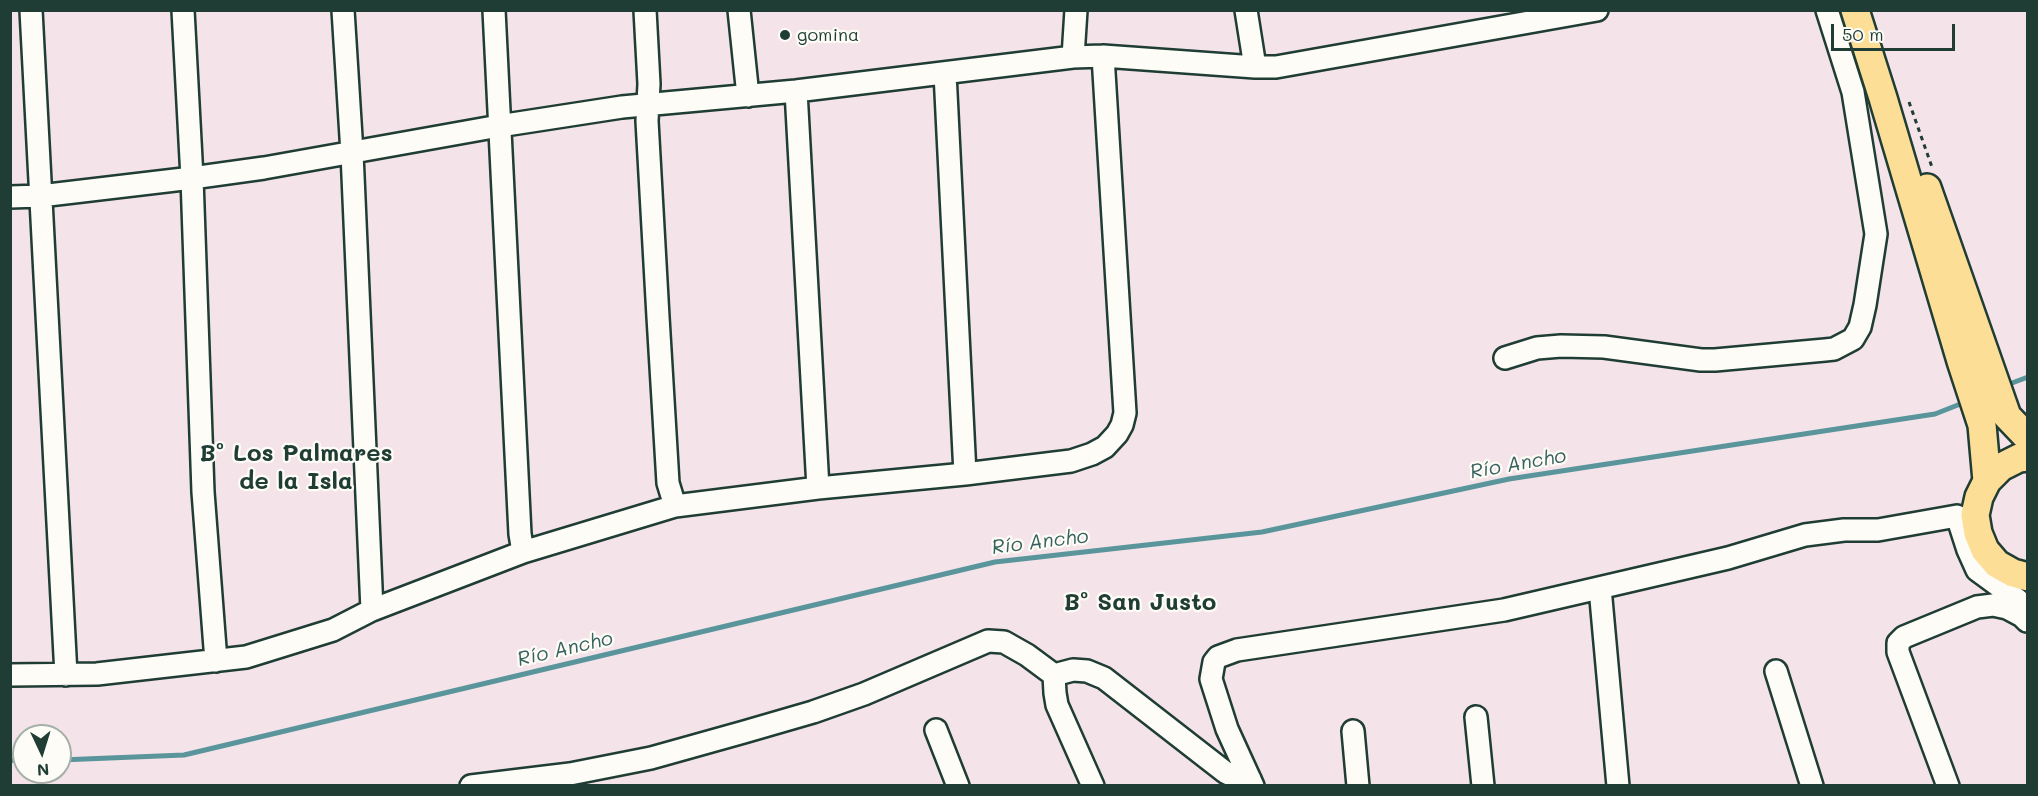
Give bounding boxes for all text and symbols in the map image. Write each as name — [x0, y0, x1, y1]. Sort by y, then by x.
scale bar — [1834, 12, 1958, 50]
text: 50 m — [1842, 22, 1884, 46]
place label: gomina — [797, 24, 859, 46]
marker: gomina — [778, 28, 792, 42]
district label: Bº Los Palmares de la Isla — [199, 440, 393, 496]
water label: Río Ancho — [1468, 444, 1568, 484]
water label: Río Ancho — [990, 524, 1090, 560]
district label: Bº San Justo — [1064, 589, 1216, 617]
water label: Río Ancho — [515, 626, 615, 672]
north arrow — [12, 724, 72, 784]
text: N — [36, 760, 50, 781]

